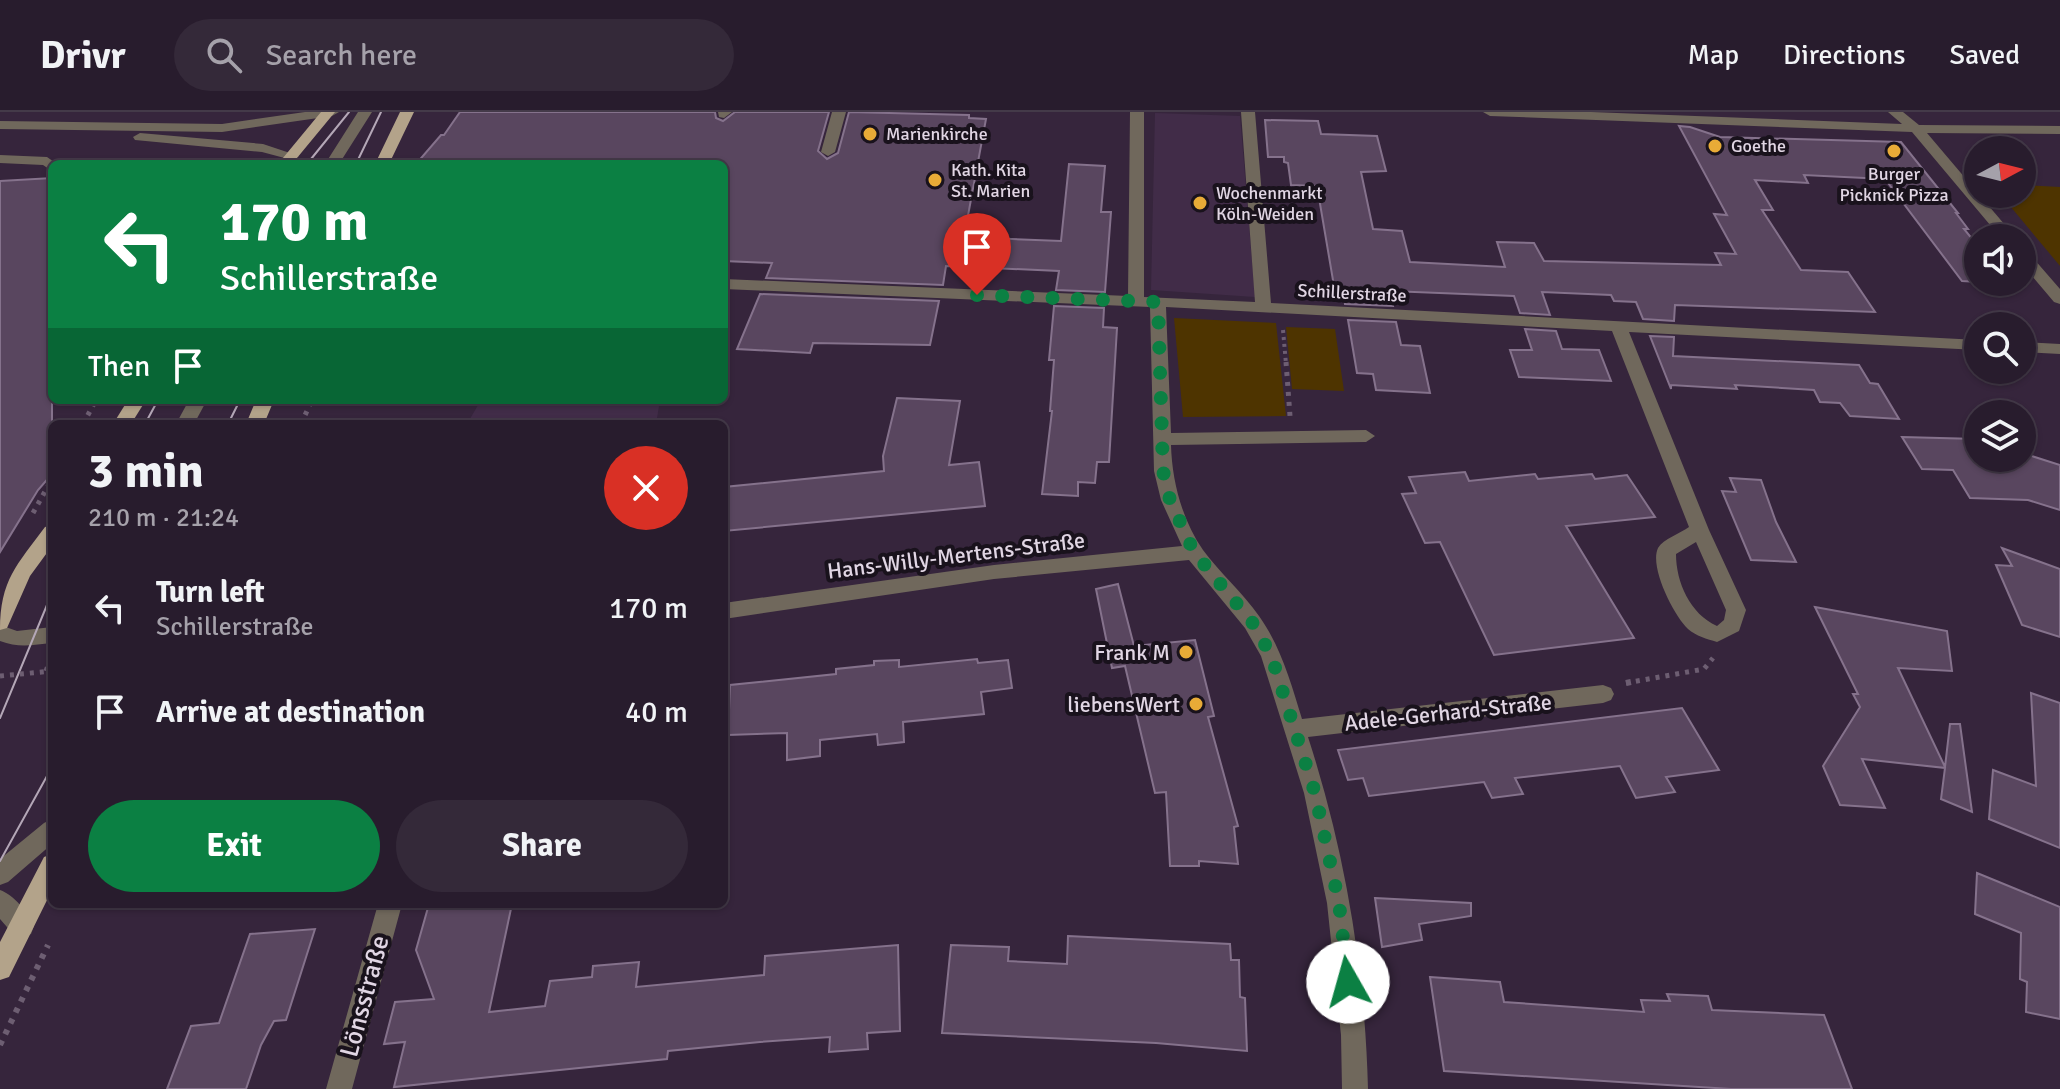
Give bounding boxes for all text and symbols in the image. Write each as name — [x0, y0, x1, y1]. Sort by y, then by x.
search box — [174, 19, 734, 91]
text: Drivr — [40, 32, 126, 79]
icon: search — [202, 33, 246, 77]
text: Search here — [266, 37, 417, 74]
text: Map — [1687, 38, 1739, 72]
text: Directions — [1783, 38, 1905, 72]
text: Saved — [1949, 38, 2020, 72]
place label: Marienkirche — [886, 123, 988, 145]
marker: Marienkirche — [861, 125, 879, 143]
place label: Goethe — [1731, 135, 1786, 157]
north arrow — [1964, 136, 2036, 208]
map controls — [1964, 136, 2036, 472]
marker: Goethe — [1706, 137, 1724, 155]
marker: Burger Picknick Pizza — [1885, 142, 1903, 160]
place label: Kath. Kita St. Marien — [951, 159, 1030, 202]
place label: Burger Picknick Pizza — [1839, 163, 1949, 206]
marker: Kath. Kita St. Marien — [926, 171, 944, 189]
place label: Wochenmarkt Köln-Weiden — [1216, 182, 1323, 225]
text: 170 m — [220, 187, 368, 256]
icon: left — [88, 192, 192, 296]
marker: Wochenmarkt Köln-Weiden — [1191, 194, 1209, 212]
pin — [943, 213, 1011, 295]
button: sound — [1964, 224, 2036, 296]
icon: arrive — [955, 225, 999, 269]
text: Schillerstraße — [220, 256, 438, 301]
street label: Schillerstraße — [1297, 279, 1407, 307]
button: search — [1964, 312, 2036, 384]
icon: arrive — [166, 344, 210, 388]
text: Then — [88, 348, 150, 385]
button: layers — [1964, 400, 2036, 472]
text: 3 min — [88, 442, 204, 501]
button: close — [604, 446, 688, 530]
text: 210 m · 21:24 — [88, 502, 239, 534]
street label: Hans-Willy-Mertens-Straße — [826, 526, 1086, 585]
text: Turn left — [156, 574, 265, 611]
icon: left — [88, 586, 132, 630]
text: 170 m — [609, 590, 688, 627]
text: Schillerstraße — [156, 611, 314, 643]
place label: Frank M — [1094, 639, 1170, 666]
marker: Frank M — [1177, 643, 1195, 661]
street label: Adele-Gerhard-Straße — [1343, 688, 1553, 737]
icon: arrive — [88, 690, 132, 734]
place label: liebensWert — [1067, 691, 1180, 718]
text: Arrive at destination — [156, 694, 425, 731]
text: 40 m — [625, 694, 688, 731]
marker: liebensWert — [1187, 695, 1205, 713]
button: Exit — [88, 800, 380, 892]
button: Share — [396, 800, 688, 892]
street label: Lönsstraße — [333, 932, 397, 1060]
position arrow — [1306, 940, 1390, 1024]

